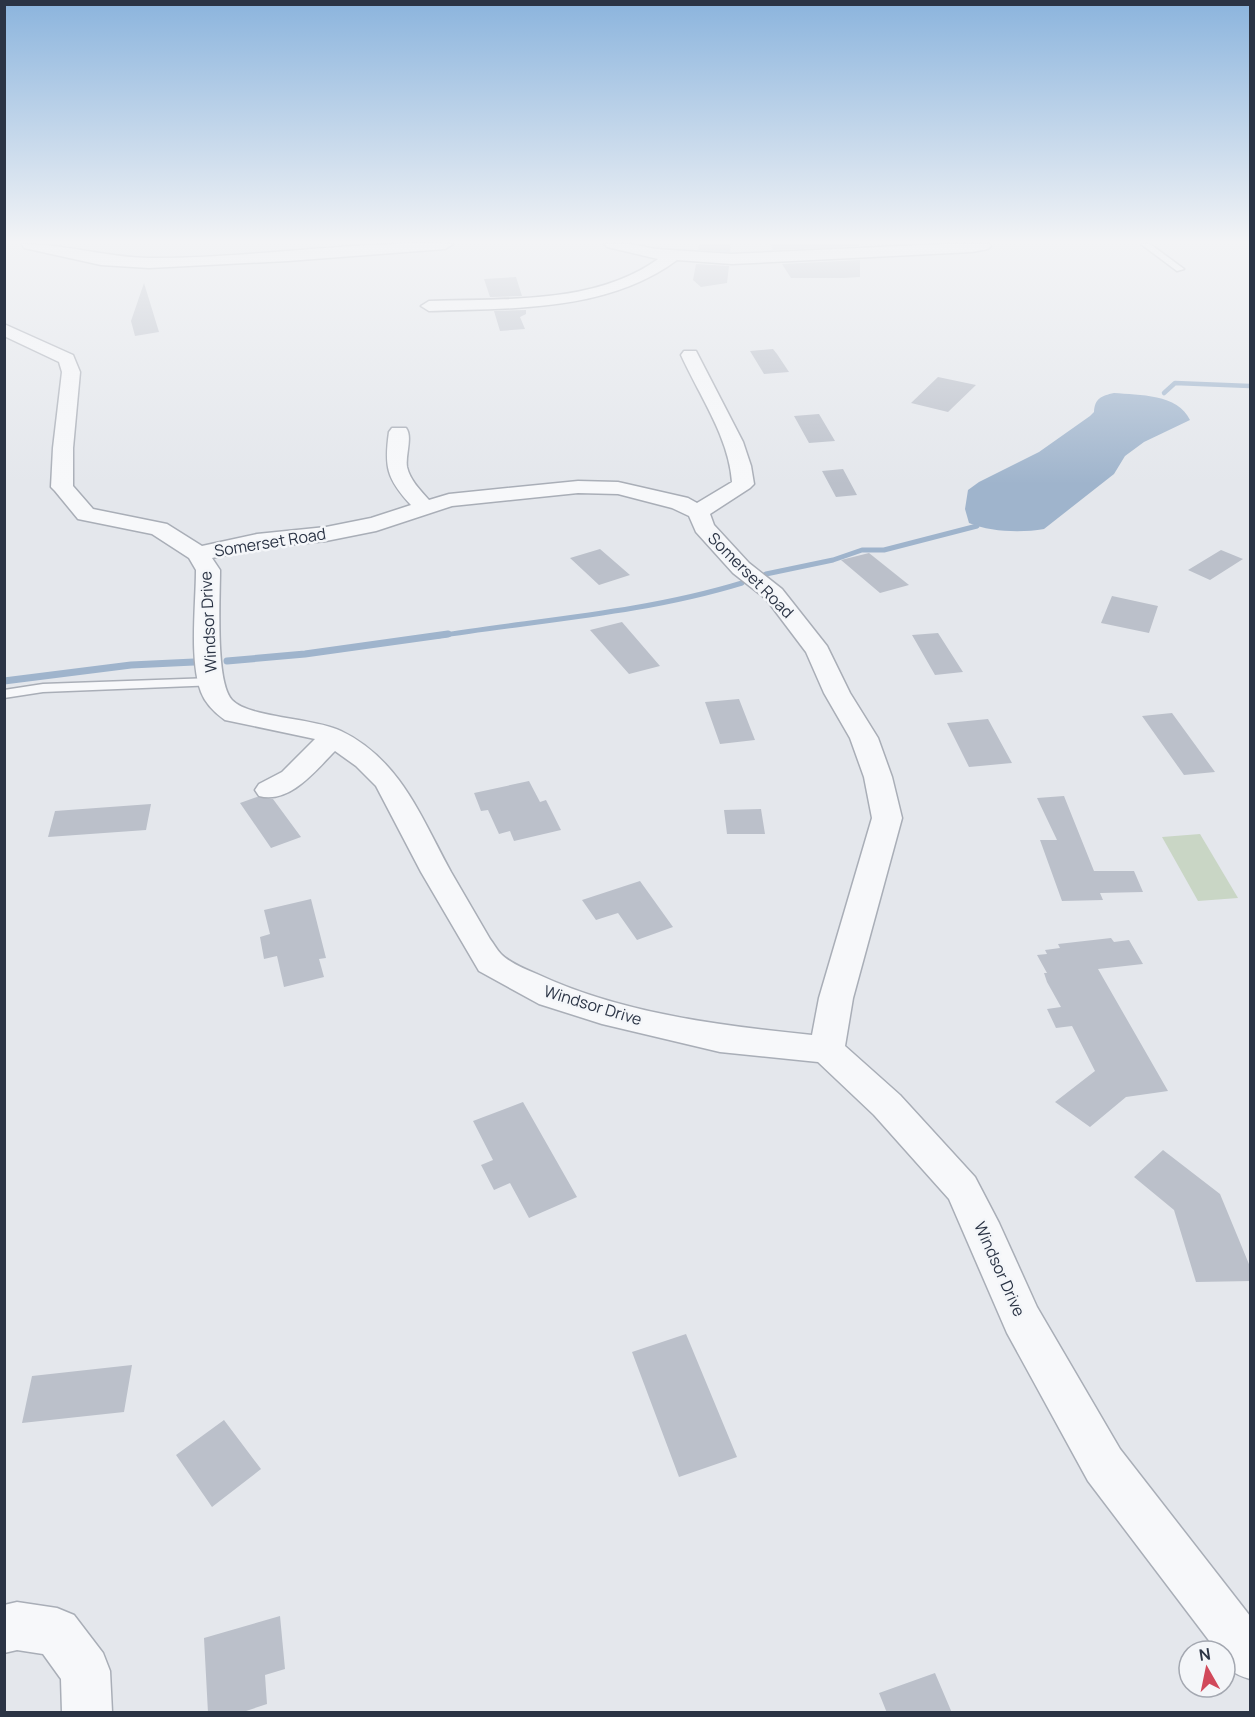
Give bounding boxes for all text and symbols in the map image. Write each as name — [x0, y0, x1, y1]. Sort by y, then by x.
street label: Somerset Road — [213, 522, 327, 562]
street label: Somerset Road — [703, 527, 799, 623]
street label: Windsor Drive — [194, 571, 222, 673]
street label: Windsor Drive — [541, 980, 645, 1030]
street label: Windsor Drive — [969, 1218, 1031, 1320]
north arrow — [1177, 1639, 1237, 1699]
text: N — [1197, 1642, 1212, 1666]

